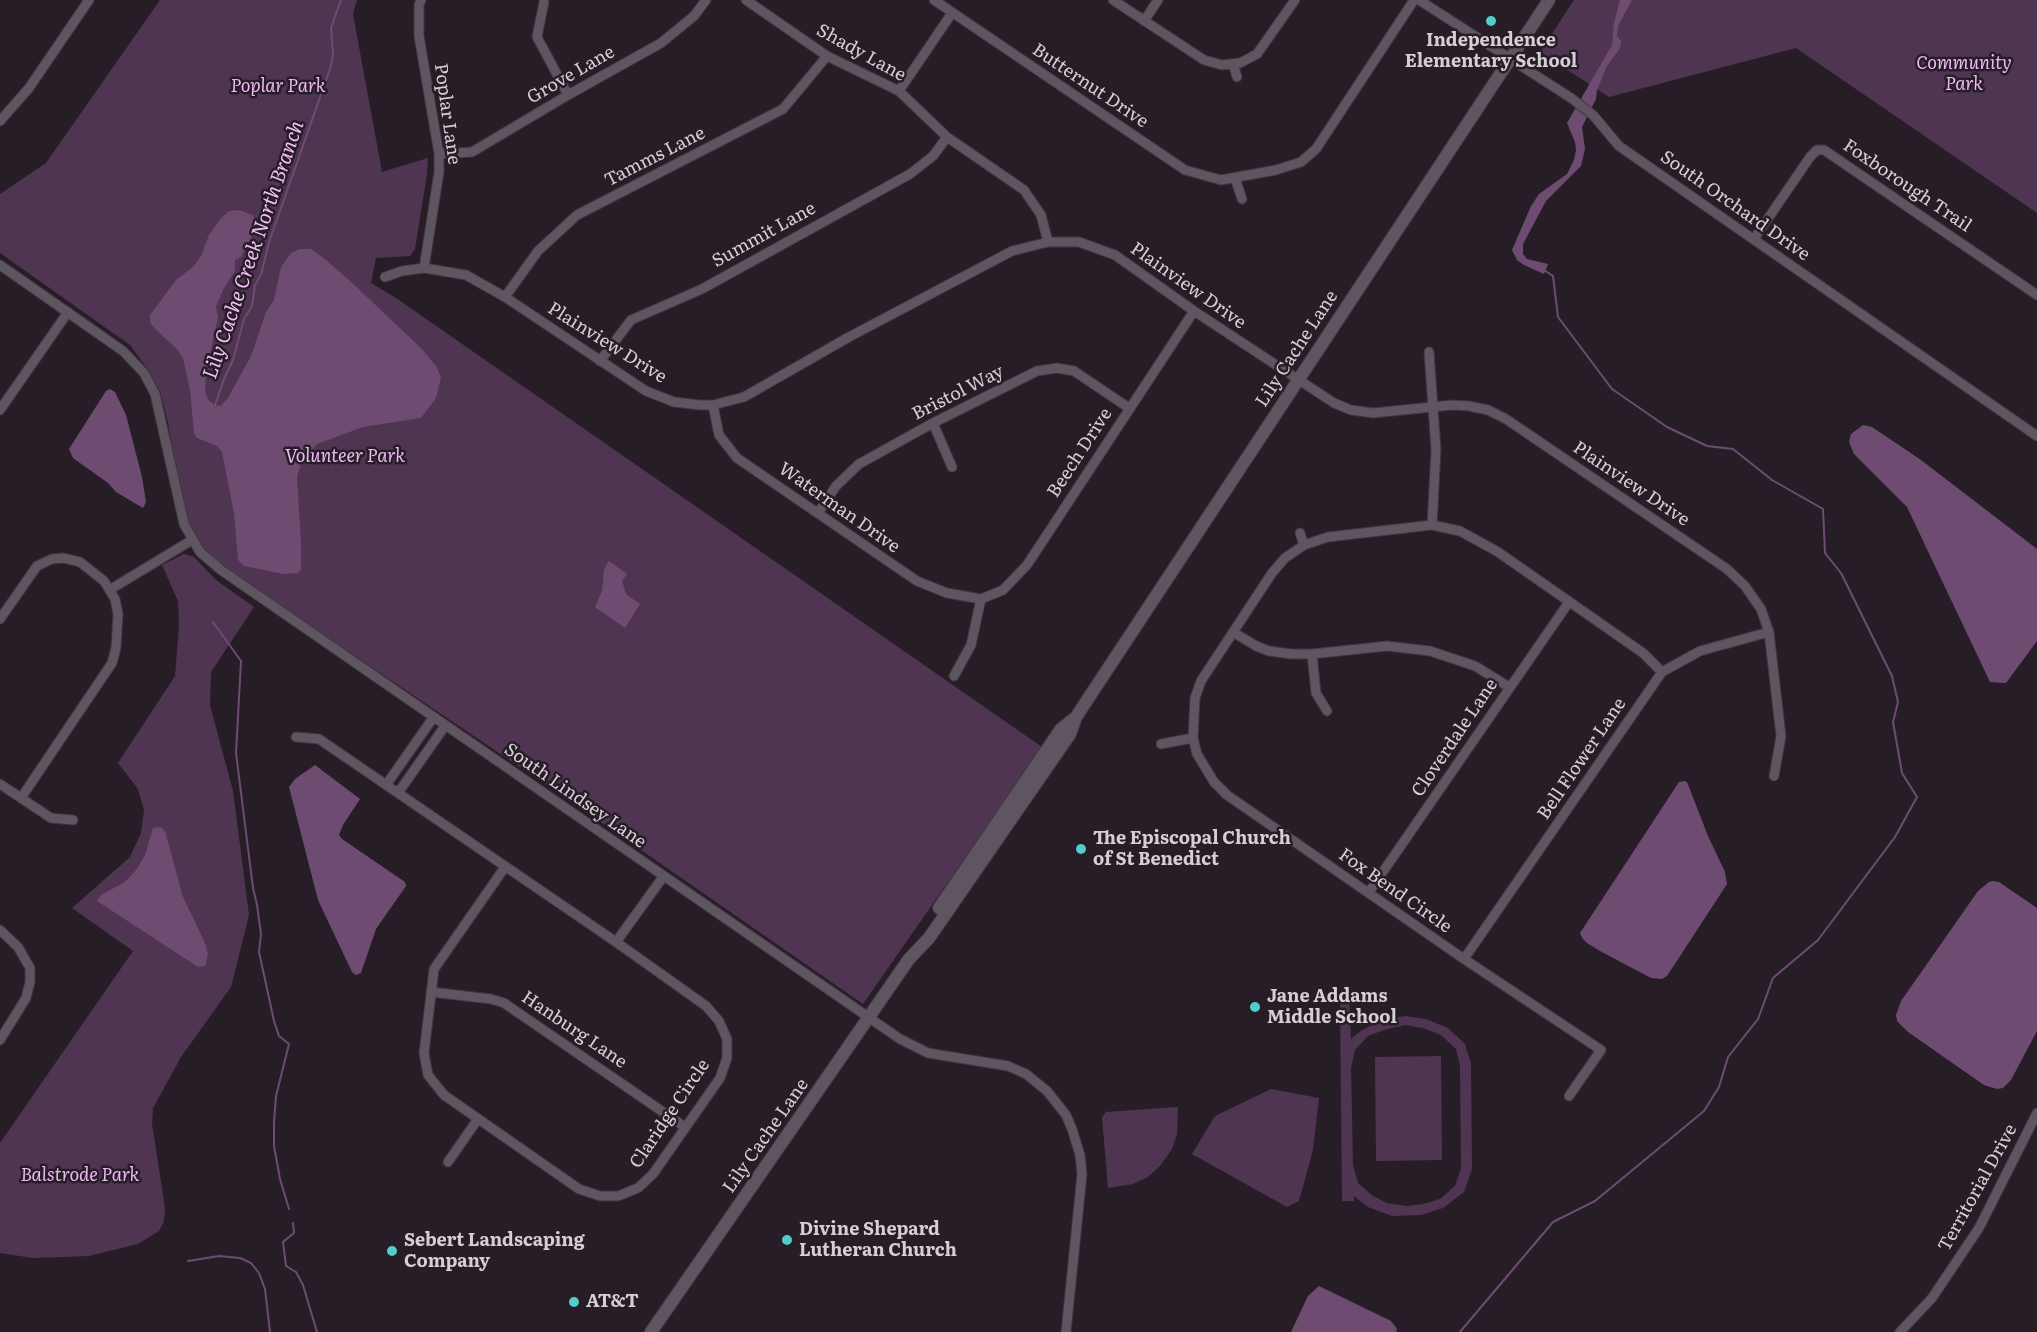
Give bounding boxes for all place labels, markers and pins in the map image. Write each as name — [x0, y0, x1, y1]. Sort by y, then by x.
marker: Independence Elementary School — [1484, 14, 1498, 28]
place label: Independence Elementary School — [1405, 30, 1577, 72]
place label: The Episcopal Church of St Benedict — [1093, 828, 1291, 870]
marker: The Episcopal Church of St Benedict — [1074, 842, 1088, 856]
place label: Jane Addams Middle School — [1267, 986, 1397, 1028]
marker: Jane Addams Middle School — [1248, 1000, 1262, 1014]
place label: Divine Shepard Lutheran Church — [799, 1219, 957, 1262]
place label: Sebert Landscaping Company — [404, 1230, 585, 1272]
marker: Divine Shepard Lutheran Church — [780, 1233, 794, 1247]
marker: Sebert Landscaping Company — [385, 1244, 399, 1258]
place label: AT&T — [586, 1291, 639, 1313]
marker: AT&T — [567, 1295, 581, 1309]

